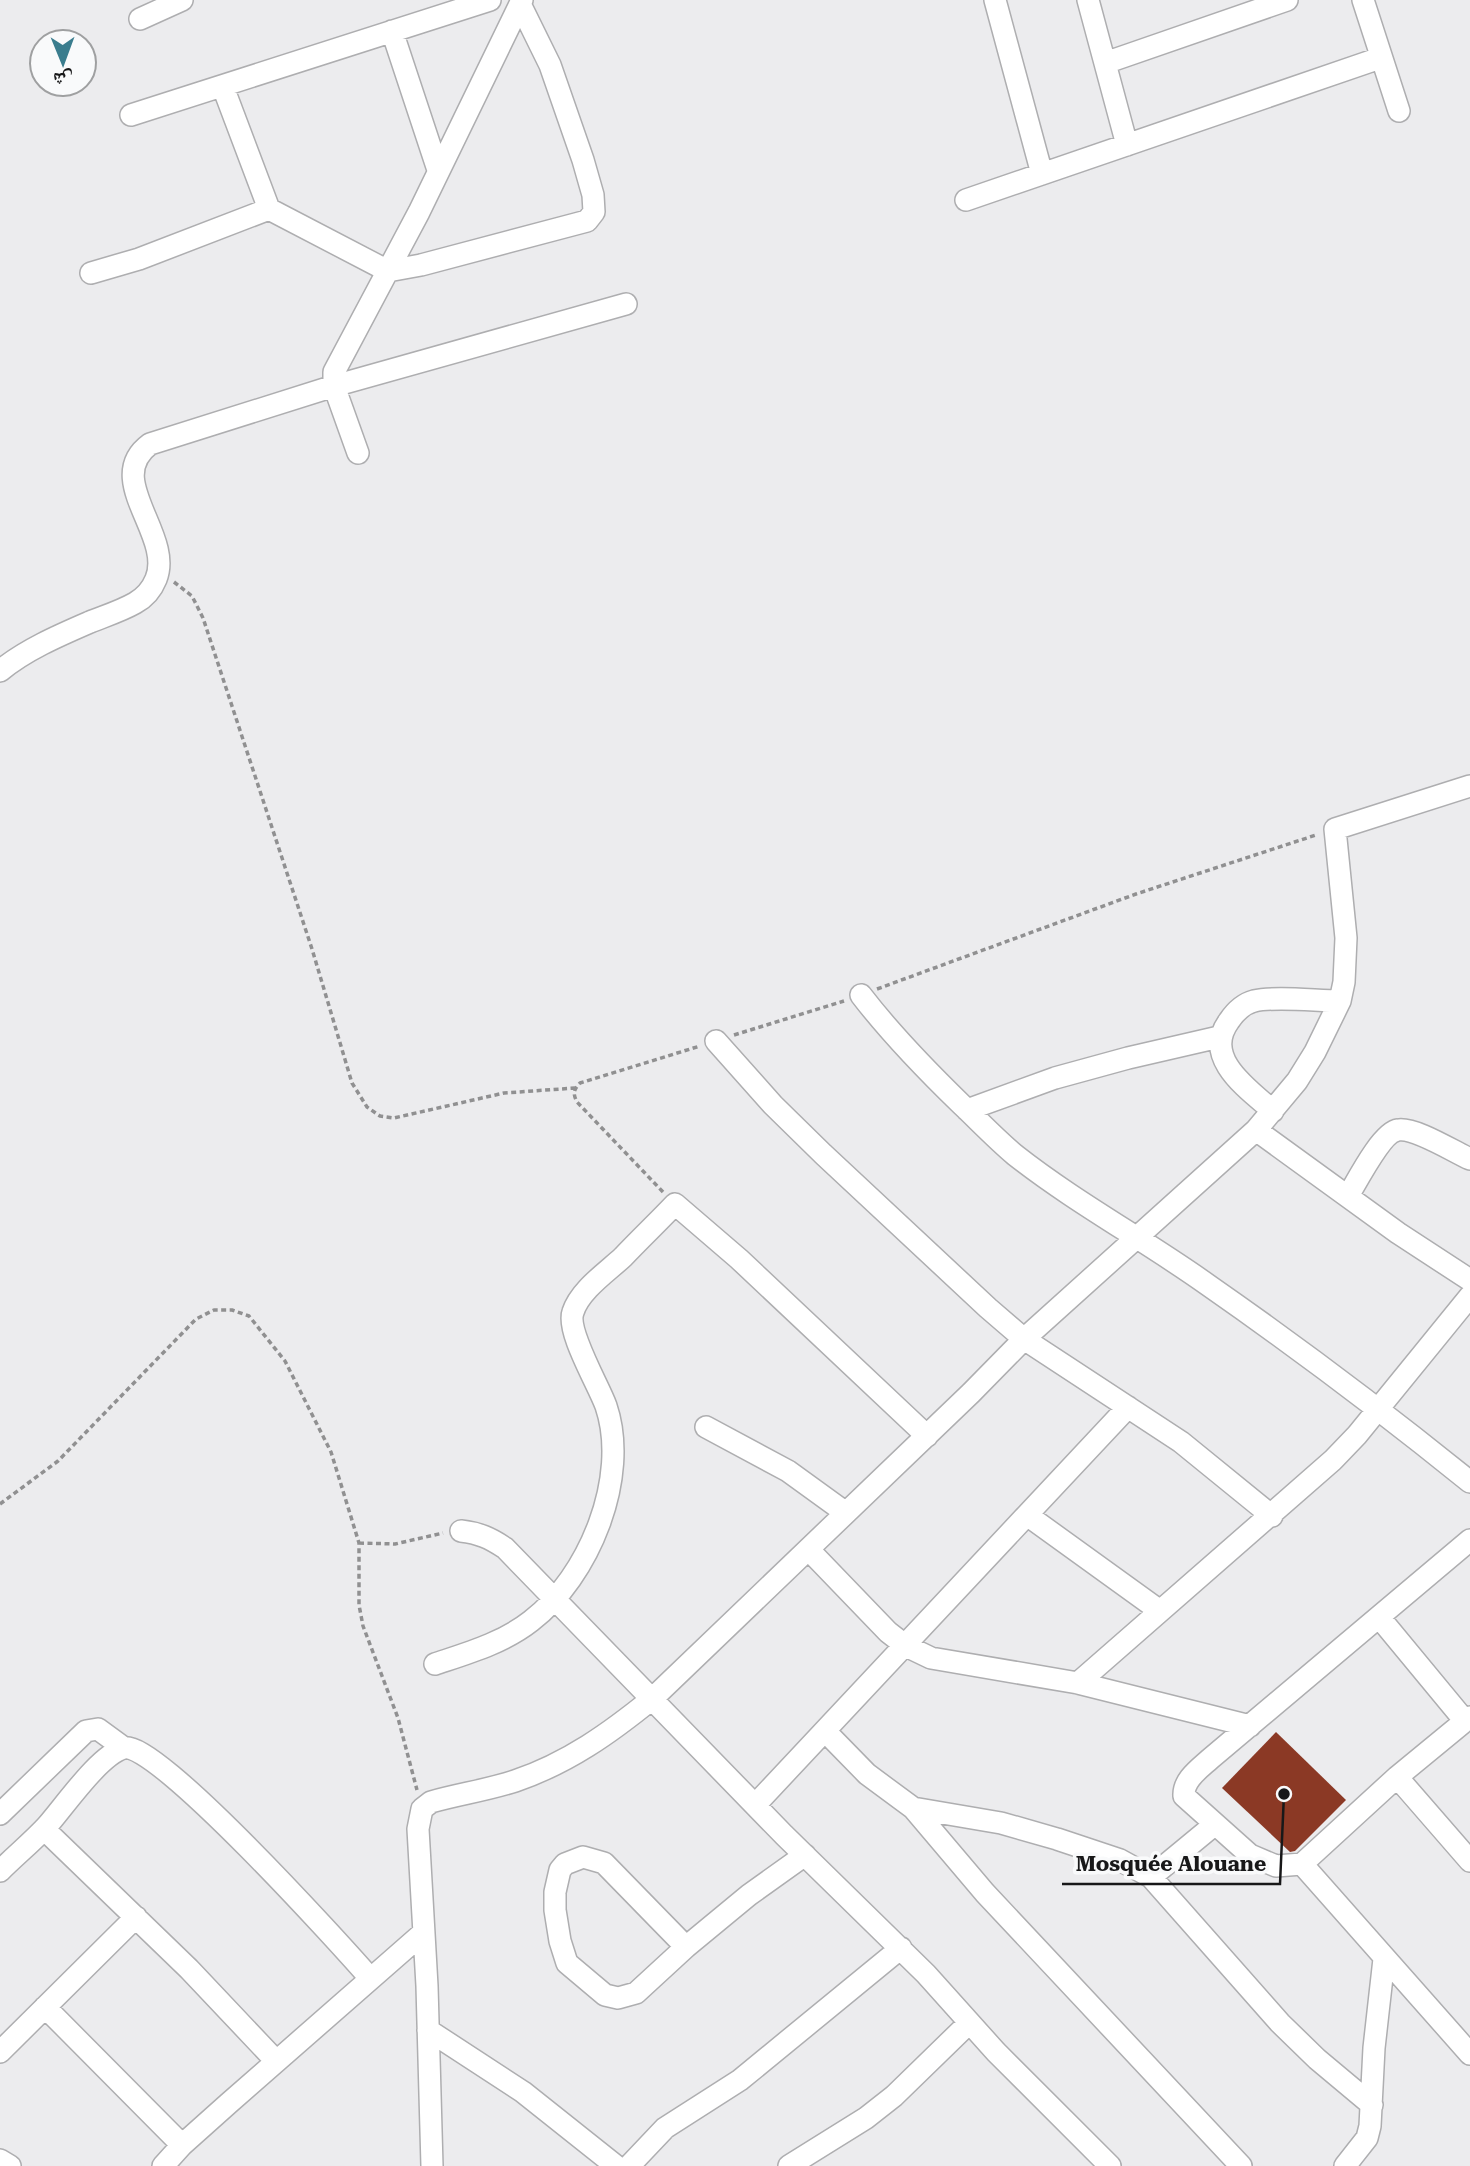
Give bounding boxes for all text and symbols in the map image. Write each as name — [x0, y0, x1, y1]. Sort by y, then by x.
north arrow — [28, 28, 98, 98]
text: ش — [53, 68, 74, 91]
callout: Mosquée Alouane — [1062, 1842, 1280, 1884]
text: Mosquée Alouane — [1076, 1852, 1266, 1876]

